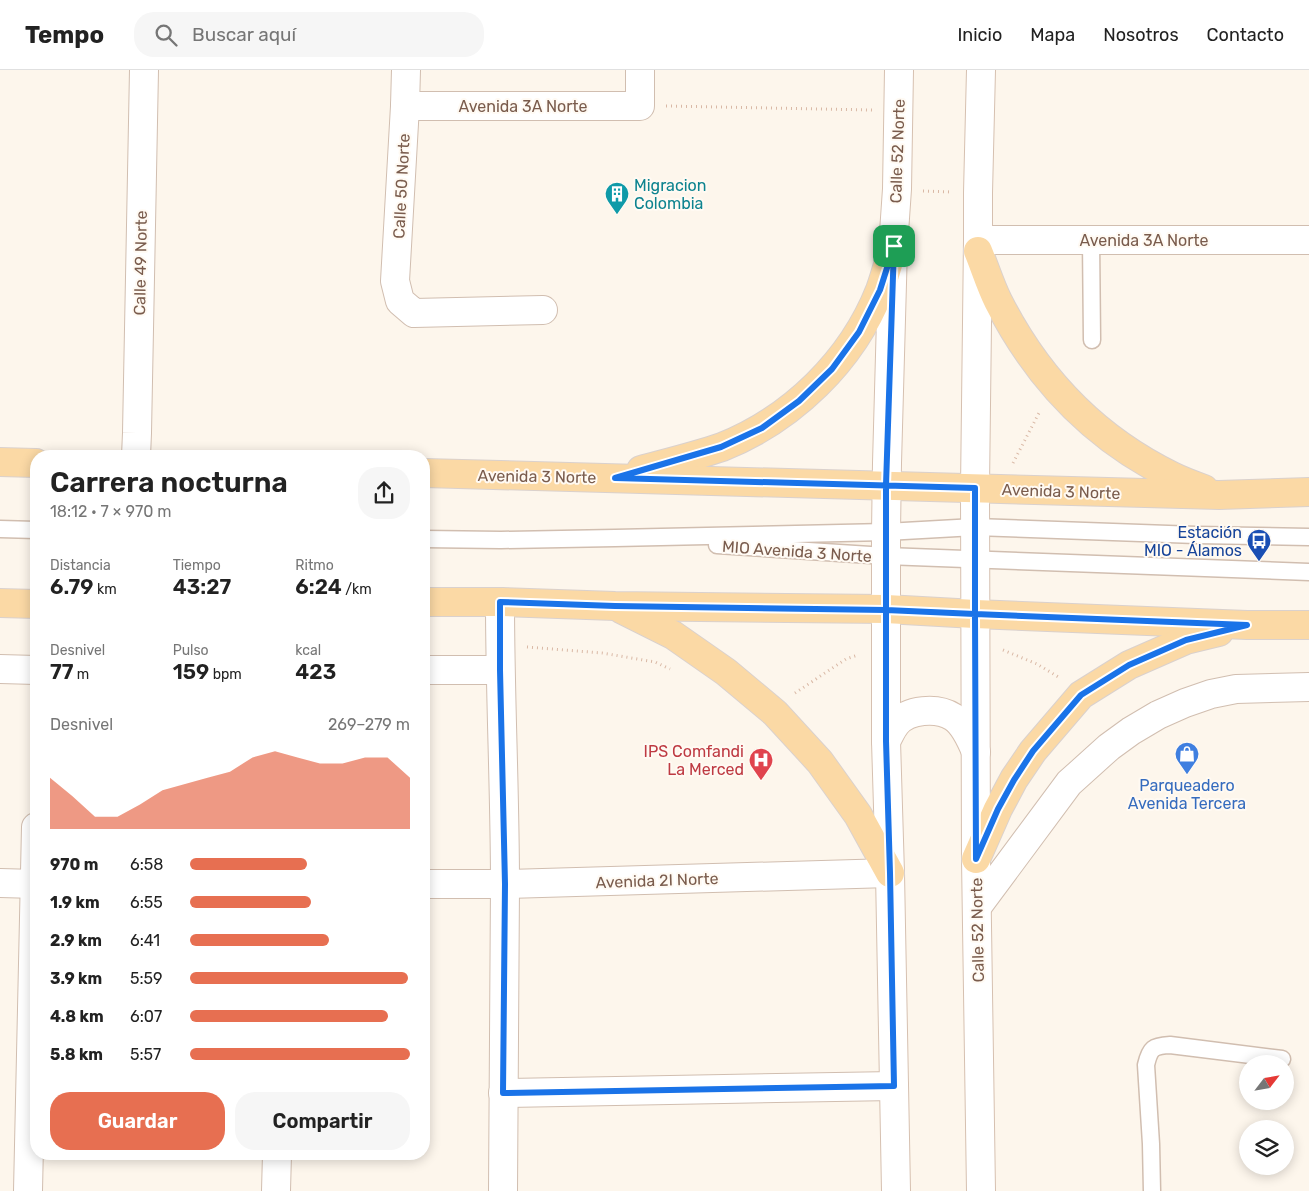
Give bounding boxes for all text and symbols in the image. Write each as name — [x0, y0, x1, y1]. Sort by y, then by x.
search box — [134, 12, 484, 57]
text: Tempo — [25, 21, 104, 49]
icon: search — [152, 21, 180, 49]
text: Buscar aquí — [192, 23, 296, 46]
text: Inicio — [957, 24, 1002, 46]
text: Mapa — [1030, 24, 1075, 46]
text: Nosotros — [1103, 24, 1179, 46]
text: Contacto — [1207, 24, 1284, 46]
street label: Avenida 3A Norte — [458, 97, 588, 116]
street label: Calle 52 Norte — [886, 98, 909, 204]
street label: Calle 50 Norte — [389, 133, 414, 239]
place label: Migracion Colombia — [634, 176, 707, 213]
building icon: Migracion Colombia — [604, 181, 630, 215]
street label: Calle 49 Norte — [130, 210, 151, 316]
pin — [873, 225, 915, 267]
street label: Avenida 3A Norte — [1079, 231, 1209, 250]
icon: arrive — [880, 232, 908, 260]
text: Carrera nocturna — [50, 466, 288, 499]
street label: Avenida 3 Norte — [477, 466, 597, 487]
button: share — [358, 467, 410, 519]
street label: Avenida 3 Norte — [1001, 480, 1121, 503]
text: 18:12 · 7 × 970 m — [50, 502, 171, 521]
place label: Estación MIO - Álamos — [1144, 523, 1242, 560]
bus stop icon: Estación MIO - Álamos — [1246, 528, 1272, 562]
street label: MIO Avenida 3 Norte — [721, 537, 873, 566]
text: Distancia — [50, 557, 111, 574]
text: Tiempo — [173, 557, 221, 574]
text: Ritmo — [295, 557, 334, 574]
text: 6.79 — [50, 574, 93, 599]
text: 43:27 — [173, 574, 231, 599]
text: 6:24 — [295, 574, 342, 599]
text: km — [93, 581, 117, 598]
text: /km — [342, 581, 372, 598]
text: Desnivel — [50, 642, 105, 659]
text: Pulso — [173, 642, 209, 659]
text: kcal — [295, 642, 321, 659]
text: 77 — [50, 659, 73, 684]
text: 159 — [173, 659, 209, 684]
text: 423 — [295, 659, 336, 684]
text: m — [73, 666, 89, 683]
text: bpm — [209, 666, 242, 683]
text: Desnivel — [50, 715, 113, 734]
text: 269–279 m — [328, 715, 410, 734]
shop icon: Parqueadero Avenida Tercera — [1174, 741, 1200, 775]
place label: IPS Comfandi La Merced — [644, 742, 744, 779]
hospital icon: IPS Comfandi La Merced — [748, 747, 774, 781]
place label: Parqueadero Avenida Tercera — [1128, 776, 1246, 813]
text: 970 m — [50, 855, 98, 874]
text: 6:58 — [130, 855, 163, 874]
street label: Avenida 2I Norte — [595, 869, 719, 892]
street label: Calle 52 Norte — [967, 878, 988, 982]
text: 1.9 km — [50, 893, 100, 912]
text: 6:55 — [130, 893, 163, 912]
text: 2.9 km — [50, 931, 102, 950]
text: 6:41 — [130, 931, 160, 950]
text: 3.9 km — [50, 969, 102, 988]
text: 5:59 — [130, 969, 163, 988]
text: 4.8 km — [50, 1007, 104, 1026]
text: 6:07 — [130, 1007, 162, 1026]
text: 5.8 km — [50, 1045, 103, 1064]
text: 5:57 — [130, 1045, 161, 1064]
north arrow — [1239, 1055, 1294, 1110]
map controls — [1239, 1055, 1294, 1175]
button: Guardar — [50, 1092, 225, 1150]
button: Compartir — [235, 1092, 410, 1150]
button: layers — [1239, 1120, 1294, 1175]

